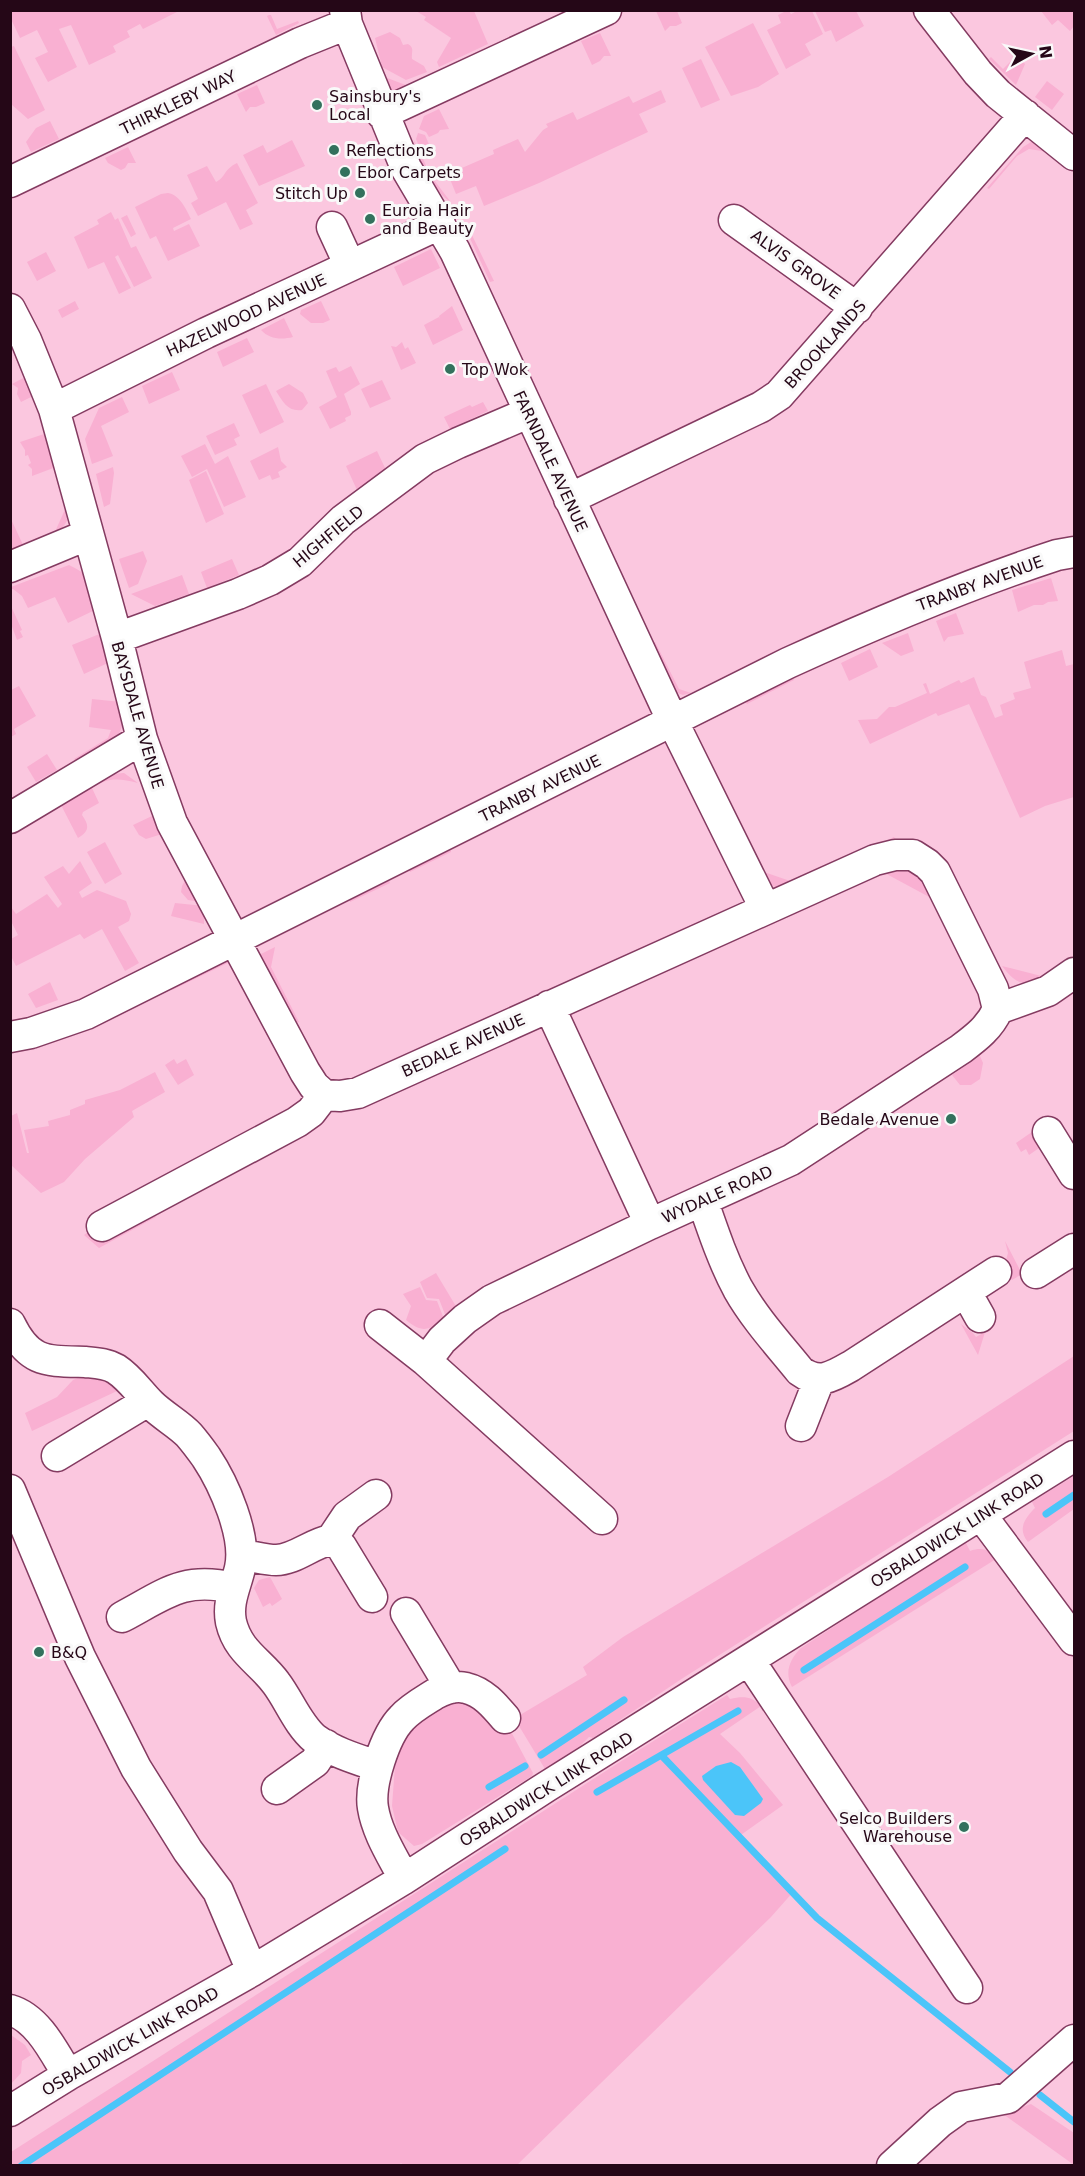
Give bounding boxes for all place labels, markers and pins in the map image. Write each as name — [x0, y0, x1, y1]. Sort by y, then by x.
place label: Sainsbury's Local — [329, 87, 421, 124]
marker: Sainsbury's Local — [310, 98, 324, 112]
place label: Reflections — [346, 141, 434, 160]
marker: Reflections — [327, 143, 341, 157]
place label: Ebor Carpets — [357, 163, 461, 182]
marker: Ebor Carpets — [338, 165, 352, 179]
place label: Stitch Up — [275, 184, 348, 203]
marker: Stitch Up — [353, 186, 367, 200]
place label: Euroia Hair and Beauty — [382, 201, 474, 238]
marker: Euroia Hair and Beauty — [363, 212, 377, 226]
place label: Top Wok — [461, 360, 529, 379]
marker: Top Wok — [443, 362, 457, 376]
place label: Bedale Avenue — [819, 1110, 939, 1129]
marker: Bedale Avenue — [944, 1112, 958, 1126]
place label: B&Q — [51, 1643, 87, 1662]
marker: B&Q — [32, 1645, 46, 1659]
place label: Selco Builders Warehouse — [839, 1809, 952, 1846]
marker: Selco Builders Warehouse — [957, 1820, 971, 1834]

